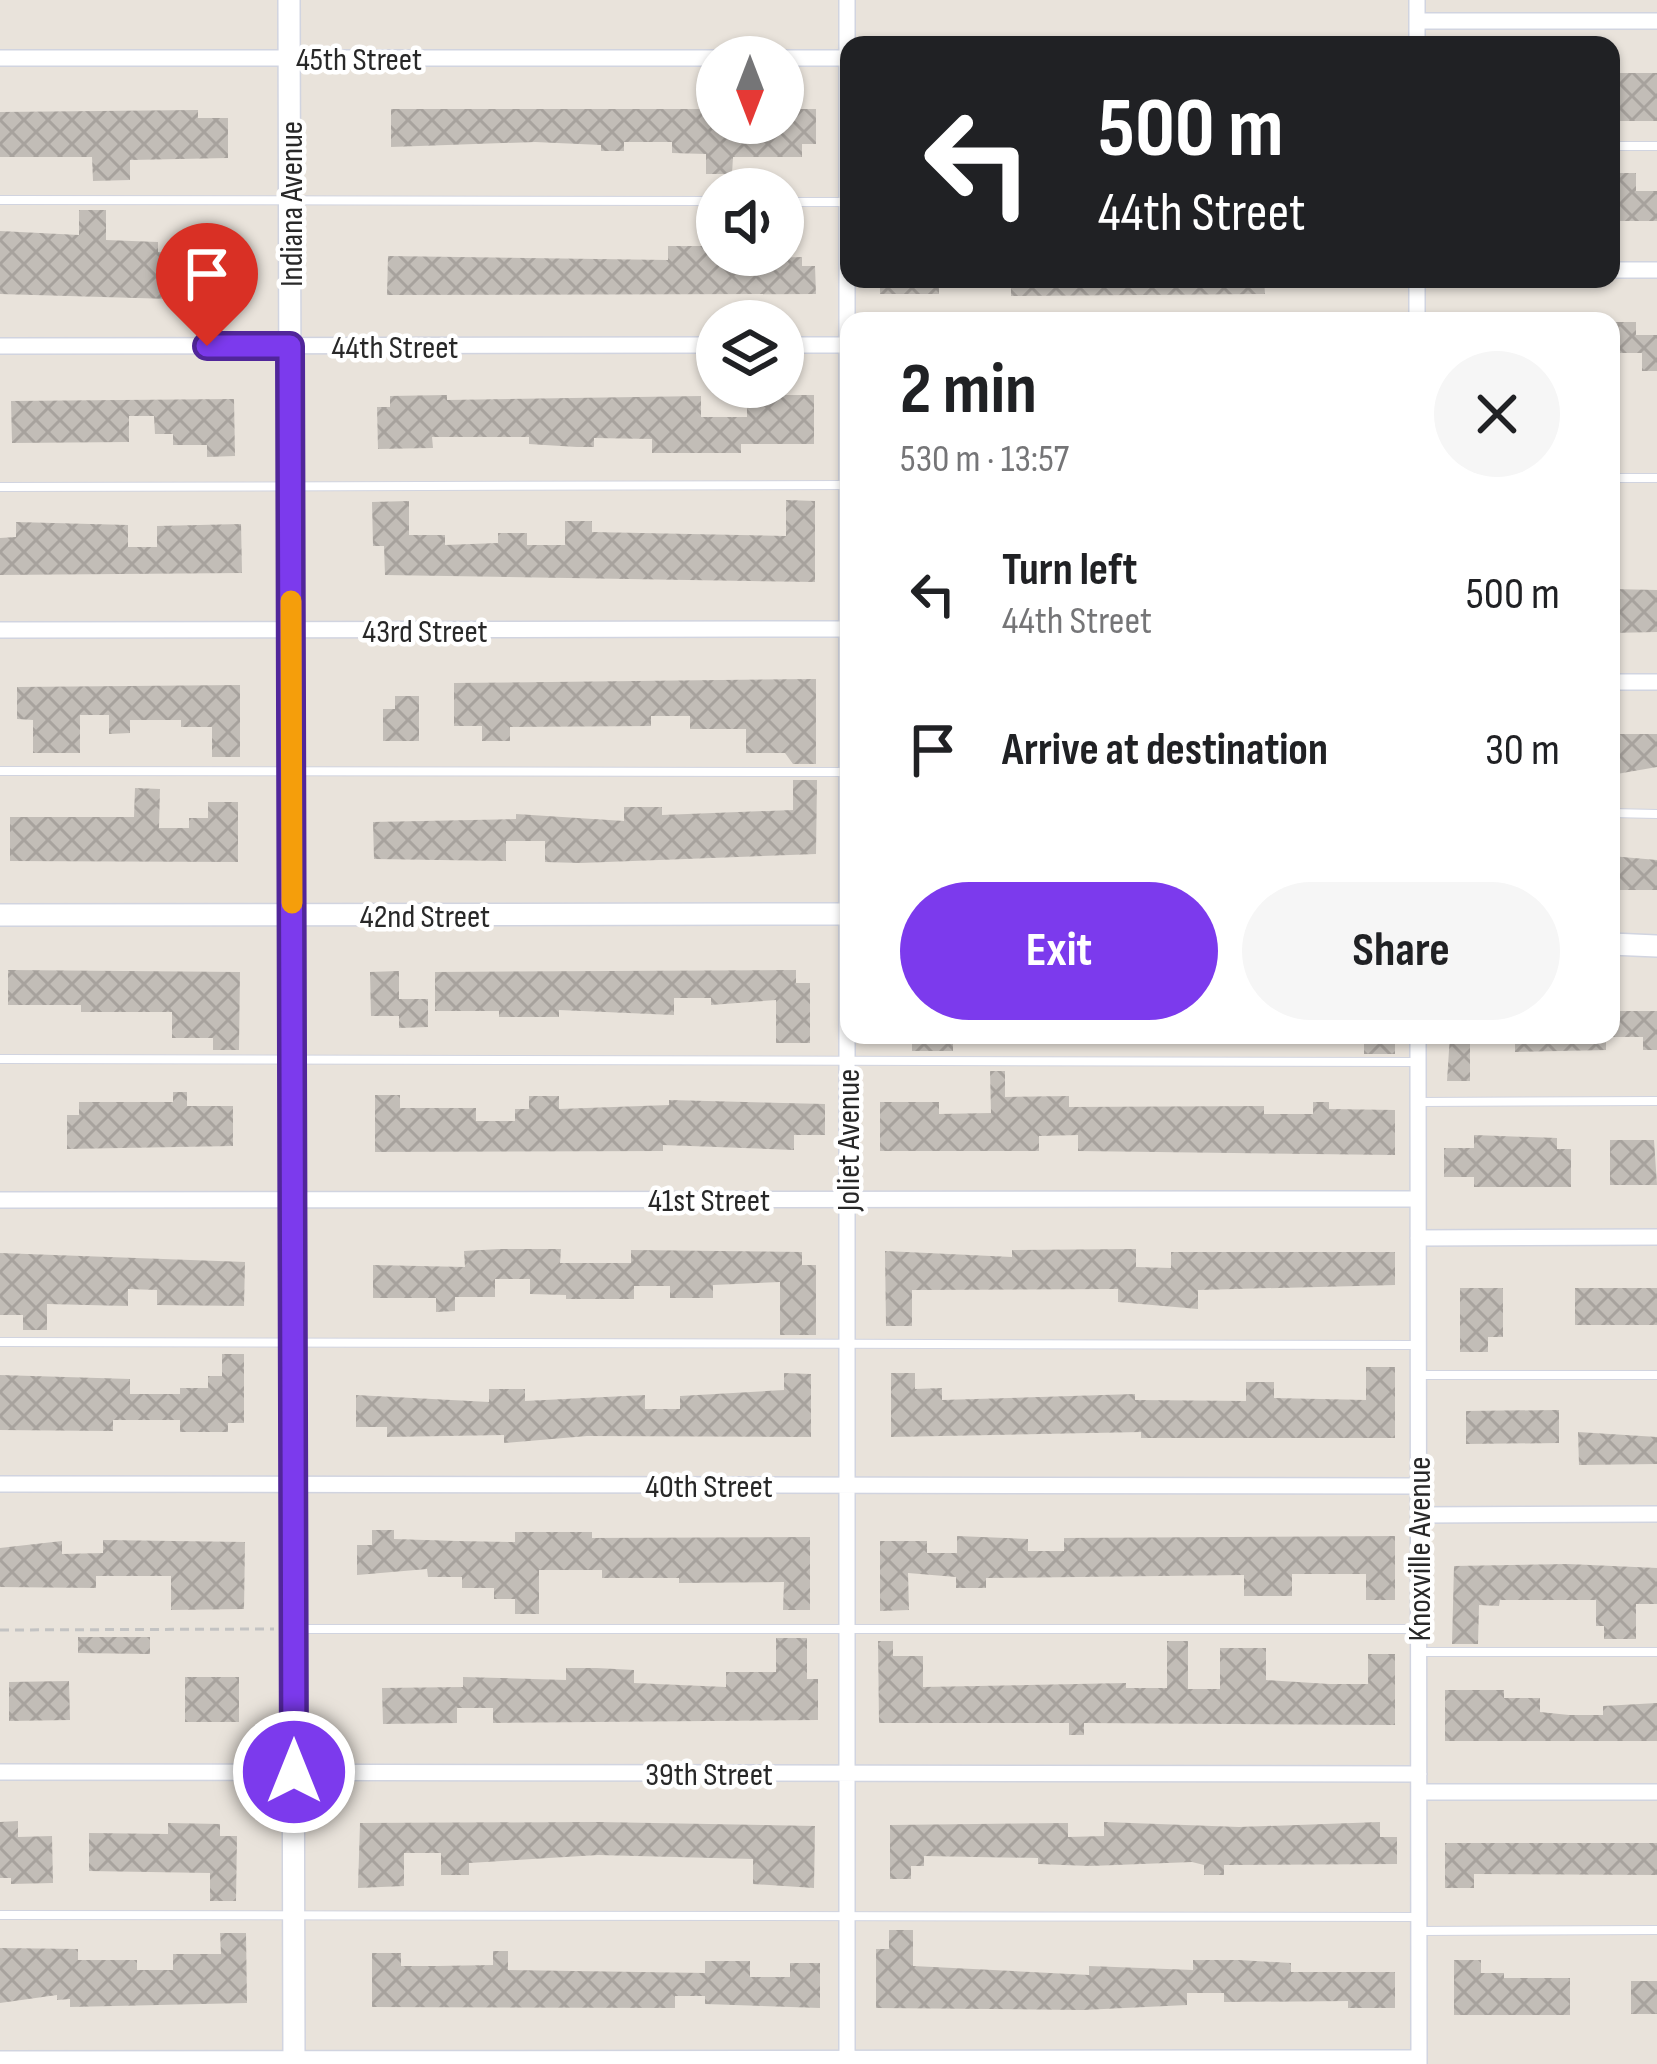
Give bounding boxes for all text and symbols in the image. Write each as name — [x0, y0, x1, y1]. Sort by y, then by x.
north arrow — [696, 36, 804, 144]
map controls — [696, 36, 804, 408]
street label: 45th Street — [296, 40, 422, 80]
text: 500 m — [1098, 79, 1284, 180]
icon: left — [900, 84, 1056, 240]
street label: Indiana Avenue — [272, 121, 312, 287]
button: sound — [696, 168, 804, 276]
text: 44th Street — [1098, 181, 1305, 246]
pin — [156, 223, 258, 346]
icon: arrive — [174, 241, 240, 307]
button: layers — [696, 300, 804, 408]
street label: 44th Street — [332, 328, 458, 368]
text: 2 min — [900, 347, 1037, 434]
button: close — [1434, 351, 1560, 477]
text: 530 m · 13:57 — [900, 436, 1069, 483]
text: Turn left — [1002, 543, 1137, 598]
icon: left — [900, 561, 966, 627]
text: 500 m — [1466, 567, 1560, 622]
text: 44th Street — [1002, 598, 1152, 645]
street label: 43rd Street — [362, 612, 488, 652]
icon: arrive — [900, 717, 966, 783]
text: Arrive at destination — [1002, 723, 1328, 778]
text: 30 m — [1485, 723, 1560, 778]
button: Exit — [900, 882, 1218, 1020]
button: Share — [1242, 882, 1560, 1020]
street label: 42nd Street — [360, 897, 490, 937]
street label: Joliet Avenue — [829, 1069, 869, 1212]
street label: 41st Street — [648, 1181, 770, 1221]
street label: Knoxville Avenue — [1400, 1456, 1440, 1642]
street label: 40th Street — [645, 1467, 773, 1507]
position arrow — [231, 1709, 357, 1835]
street label: 39th Street — [645, 1755, 773, 1795]

